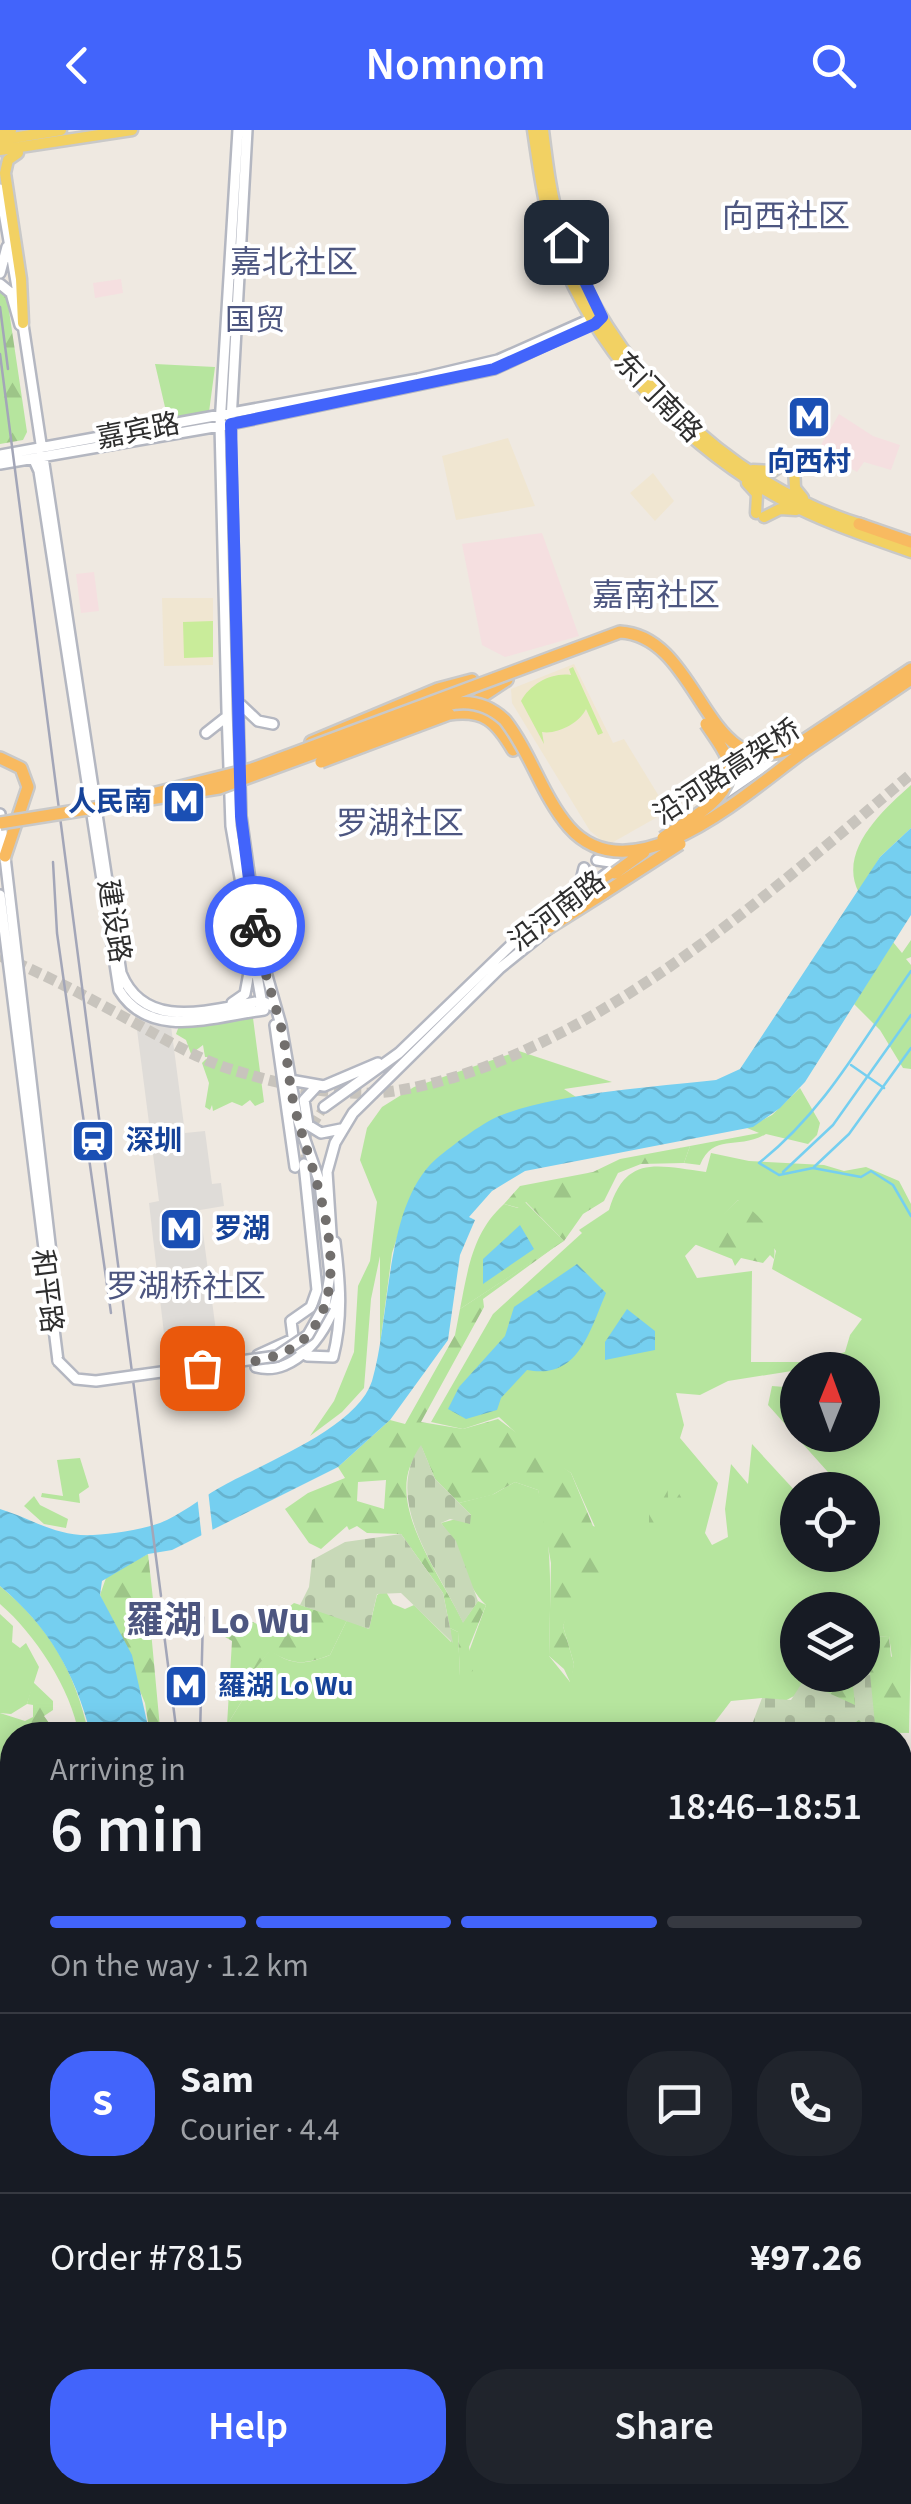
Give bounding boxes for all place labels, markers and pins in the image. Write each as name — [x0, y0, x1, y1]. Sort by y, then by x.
pin — [524, 200, 609, 285]
metro station icon: 向西村 — [786, 394, 832, 440]
place label: 向西村 — [767, 442, 851, 482]
metro station icon: 人民南 — [161, 779, 207, 825]
place label: 人民南 — [68, 782, 152, 822]
station icon: 深圳 — [70, 1118, 116, 1164]
place label: 深圳 — [126, 1121, 182, 1161]
metro station icon: 罗湖 — [158, 1206, 204, 1252]
place label: 罗湖 — [214, 1209, 270, 1249]
pin — [160, 1326, 245, 1411]
metro station icon: 羅湖 Lo Wu — [163, 1663, 209, 1709]
place label: 羅湖 Lo Wu — [218, 1666, 354, 1706]

